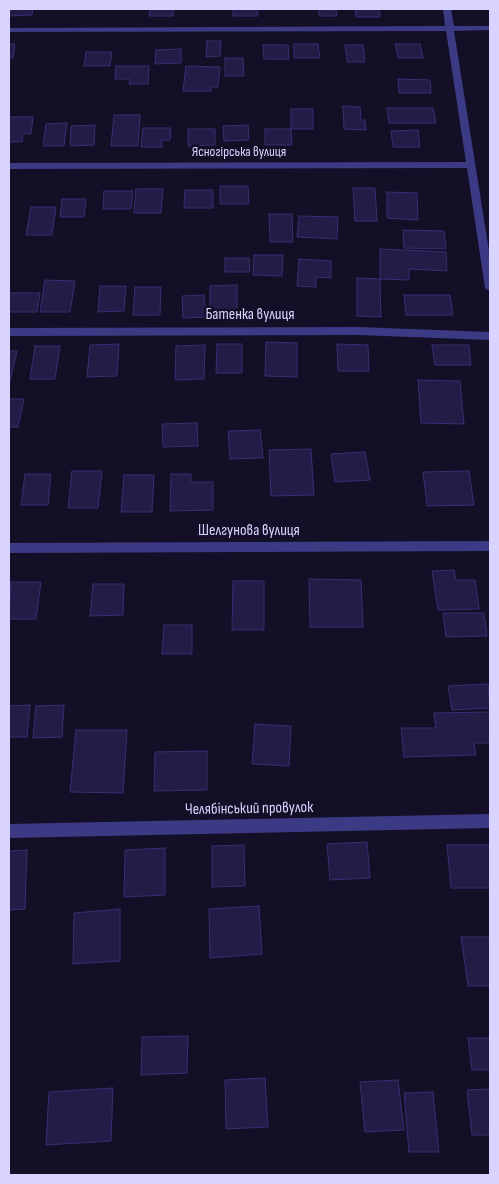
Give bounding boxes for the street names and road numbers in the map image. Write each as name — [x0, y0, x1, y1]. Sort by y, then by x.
street label: Ясногірська вулиця — [192, 144, 286, 160]
street label: Батенка вулиця — [205, 305, 295, 325]
street label: Шелгунова вулиця — [198, 521, 300, 541]
street label: Челябінський провулок — [185, 798, 313, 820]

